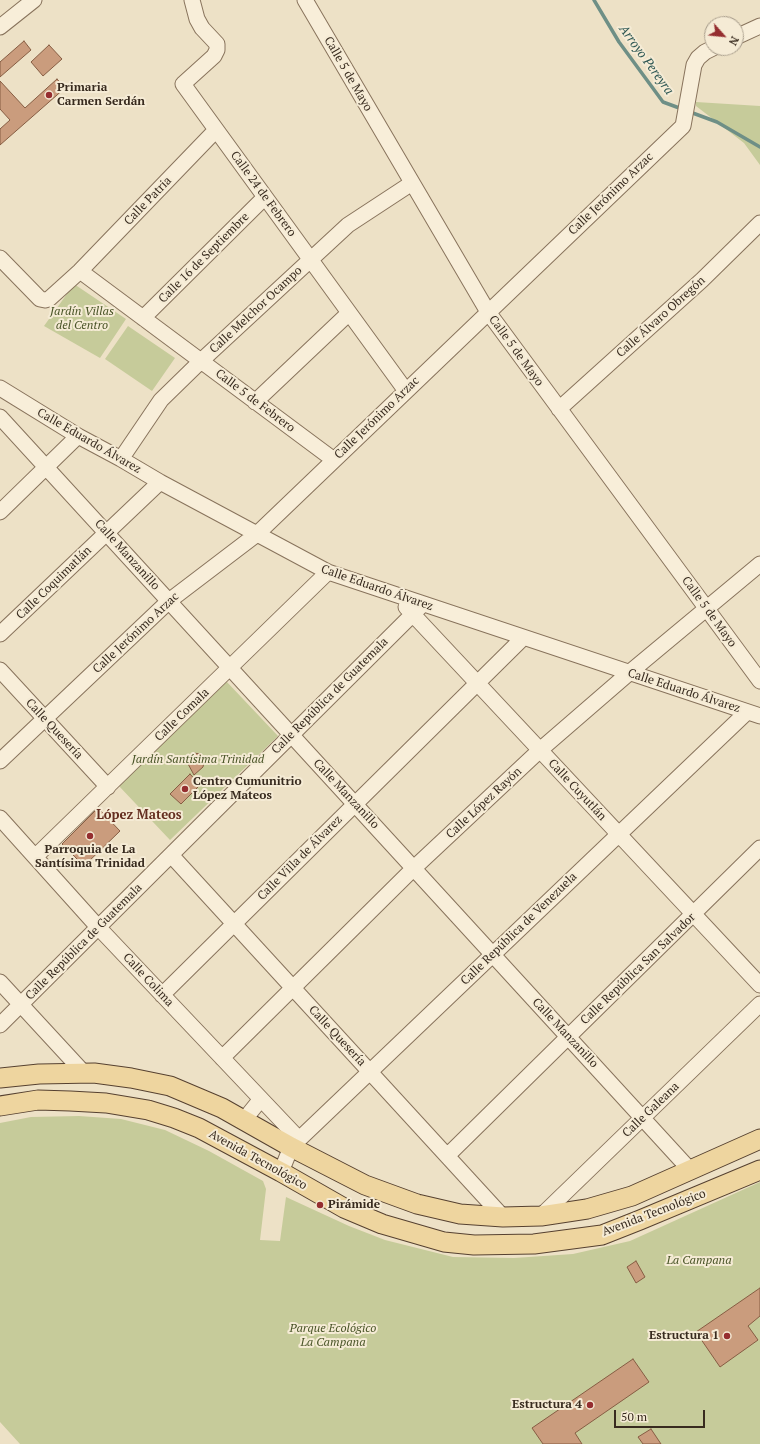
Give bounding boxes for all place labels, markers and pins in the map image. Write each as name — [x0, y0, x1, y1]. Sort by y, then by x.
place label: Primaria Carmen Serdán — [57, 81, 145, 109]
marker: Primaria Carmen Serdán — [44, 90, 54, 100]
place label: Centro Cumunitrio López Mateos — [193, 775, 302, 803]
marker: Centro Cumunitrio López Mateos — [180, 784, 190, 794]
marker: Parroquia de La Santísima Trinidad — [85, 831, 95, 841]
place label: Parroquia de La Santísima Trinidad — [35, 843, 145, 871]
place label: Pirámide — [328, 1198, 380, 1212]
marker: Pirámide — [315, 1200, 325, 1210]
place label: Estructura 1 — [649, 1329, 719, 1343]
marker: Estructura 1 — [722, 1331, 732, 1341]
place label: Estructura 4 — [512, 1398, 582, 1412]
marker: Estructura 4 — [585, 1400, 595, 1410]

